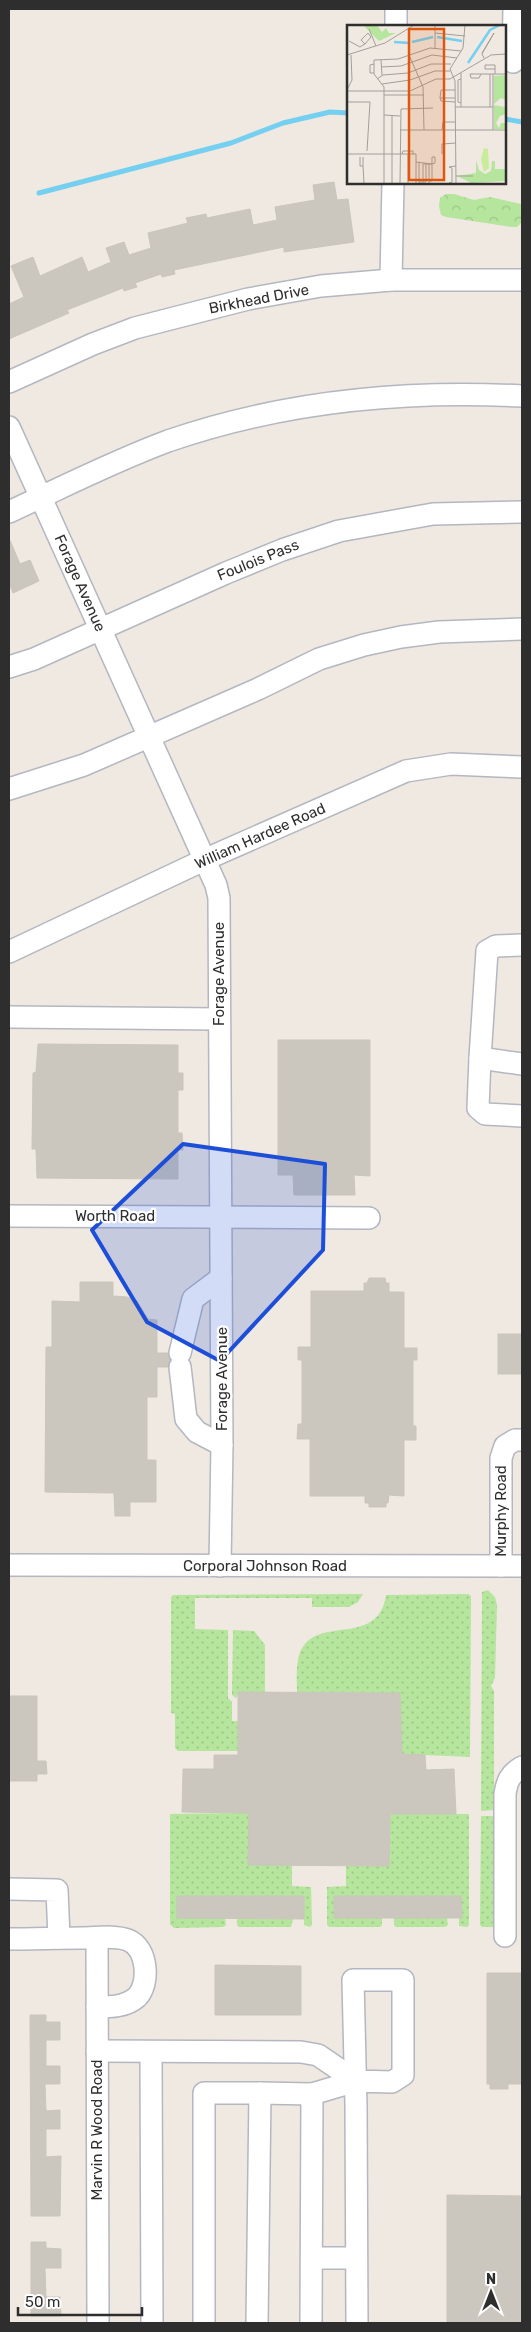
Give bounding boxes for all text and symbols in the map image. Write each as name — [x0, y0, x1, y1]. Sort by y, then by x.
inset map — [347, 25, 506, 184]
street label: Birkhead Drive — [207, 280, 311, 318]
street label: Forage Avenue — [51, 532, 109, 634]
street label: Foulois Pass — [215, 535, 302, 585]
street label: William Hardee Road — [192, 799, 328, 873]
street label: Forage Avenue — [210, 922, 228, 1026]
street label: Worth Road — [75, 1207, 155, 1225]
street label: Forage Avenue — [213, 1327, 231, 1431]
street label: Murphy Road — [492, 1465, 510, 1557]
street label: Corporal Johnson Road — [183, 1557, 347, 1575]
street label: Marvin R Wood Road — [88, 2060, 106, 2200]
north arrow — [466, 2267, 516, 2317]
text: N — [486, 2271, 496, 2288]
scale bar — [18, 2284, 141, 2316]
text: 50 m — [25, 2293, 60, 2311]

